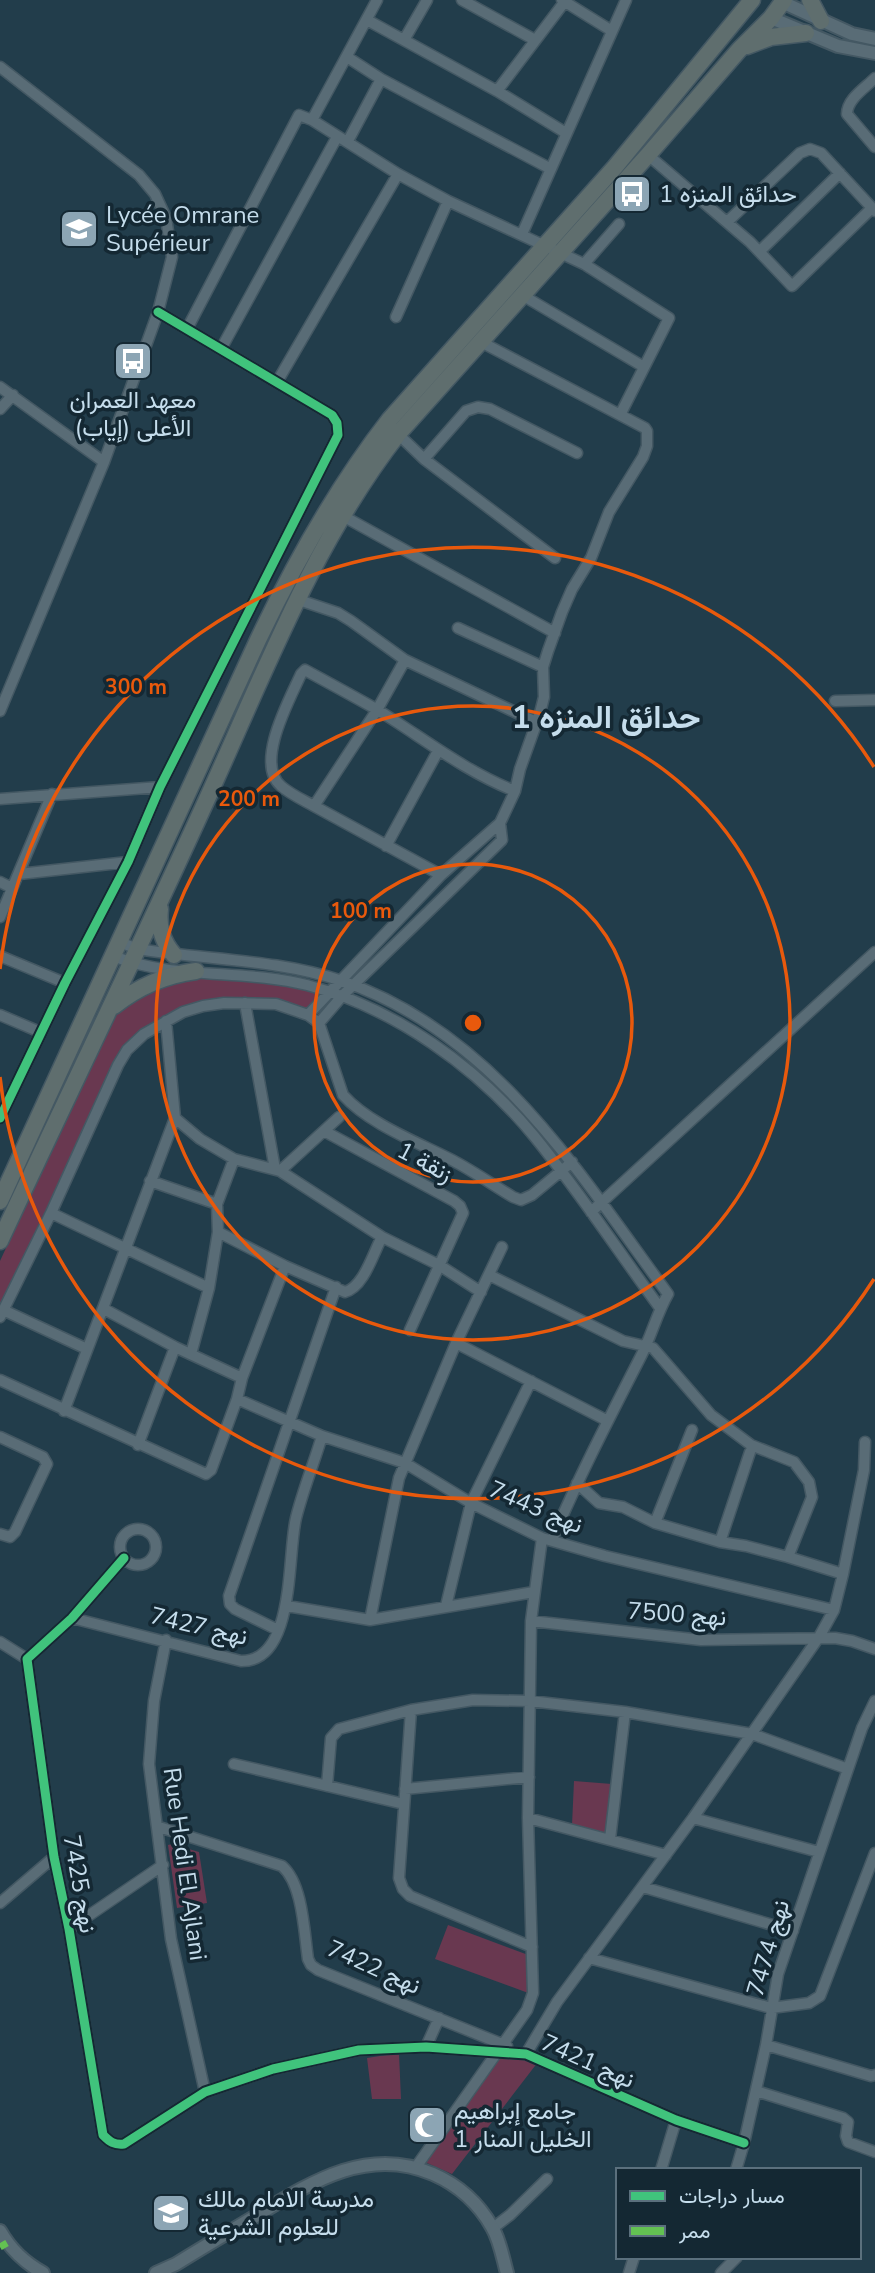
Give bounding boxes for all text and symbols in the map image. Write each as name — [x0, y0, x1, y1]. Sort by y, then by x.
bus stop icon: حدائق المنزه 1 — [611, 173, 653, 215]
place label: حدائق المنزه 1 — [659, 178, 797, 210]
place label: Lycée Omrane Supérieur — [106, 199, 259, 259]
school or university icon: Lycée Omrane Supérieur — [58, 208, 100, 250]
bus stop icon: معهد العمران الأعلى (إياب) — [112, 340, 154, 382]
place label: معهد العمران الأعلى (إياب) — [70, 384, 196, 444]
text: 300 m — [105, 673, 167, 701]
district label: حدائق المنزه 1 — [511, 696, 701, 739]
text: 200 m — [218, 785, 280, 813]
text: 100 m — [330, 897, 392, 925]
centre of rings — [461, 1011, 485, 1035]
street label: زنقة 1 — [392, 1134, 458, 1190]
street label: نهج 7443 — [484, 1473, 588, 1542]
street label: نهج 7500 — [626, 1595, 728, 1634]
street label: نهج 7427 — [147, 1599, 251, 1654]
street label: Rue Hedi El Ajlani — [156, 1765, 214, 1963]
street label: نهج 7425 — [55, 1832, 104, 1936]
street label: نهج 7474 — [739, 1896, 798, 2000]
street label: نهج 7422 — [322, 1932, 426, 2003]
street label: نهج 7421 — [536, 2026, 640, 2097]
place label: جامع إبراهيم الخليل المنار 1 — [454, 2095, 592, 2155]
mosque icon: جامع إبراهيم الخليل المنار 1 — [406, 2104, 448, 2146]
legend — [616, 2168, 861, 2259]
text: مسار دراجات — [679, 2182, 785, 2210]
place label: مدرسة الامام مالك للعلوم الشرعية — [198, 2183, 374, 2243]
school or university icon: مدرسة الامام مالك للعلوم الشرعية — [150, 2192, 192, 2234]
text: ممر — [678, 2217, 710, 2245]

